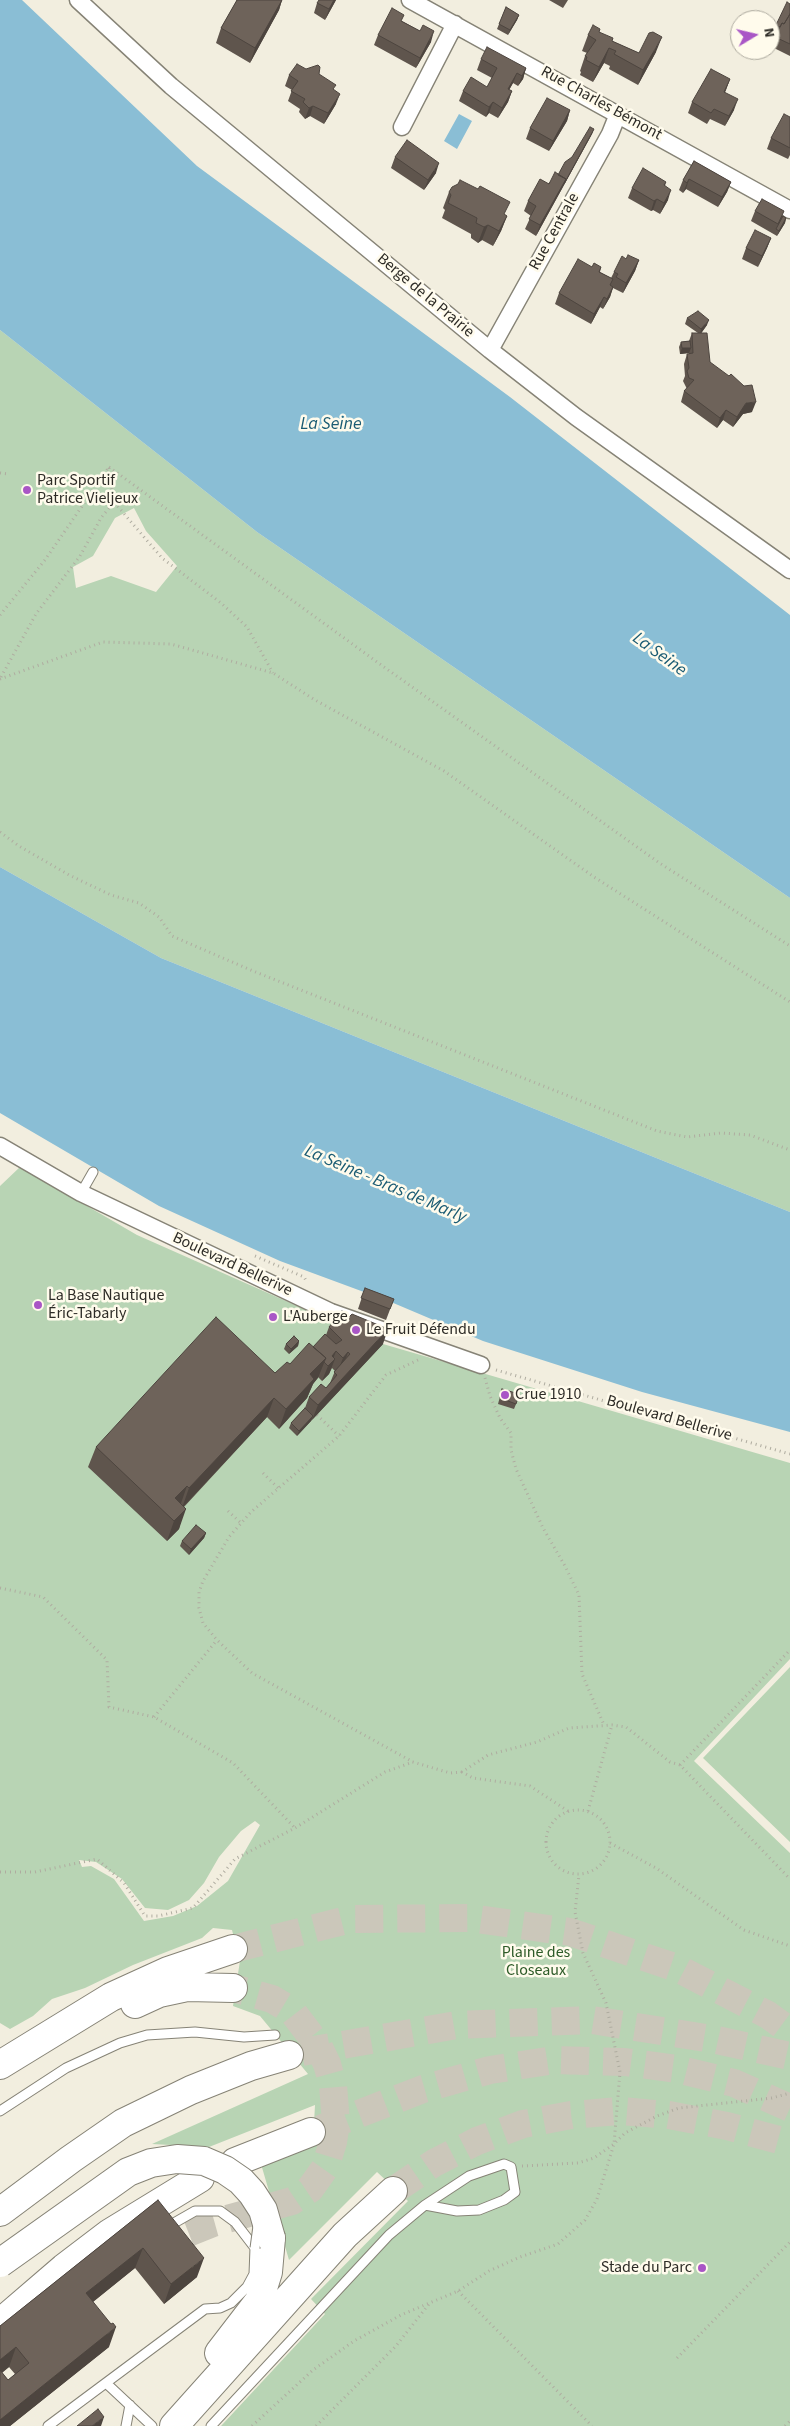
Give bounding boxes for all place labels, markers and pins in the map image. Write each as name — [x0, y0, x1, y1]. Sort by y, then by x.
place label: Parc Sportif Patrice Vieljeux — [37, 471, 138, 509]
marker: Parc Sportif Patrice Vieljeux — [21, 484, 33, 496]
place label: La Base Nautique Éric-Tabarly — [48, 1286, 164, 1324]
marker: La Base Nautique Éric-Tabarly — [32, 1299, 44, 1311]
place label: L'Auberge — [283, 1307, 348, 1327]
marker: L'Auberge — [267, 1311, 279, 1323]
place label: Le Fruit Défendu — [366, 1320, 476, 1340]
marker: Le Fruit Défendu — [350, 1324, 362, 1336]
place label: Crue 1910 — [515, 1385, 581, 1405]
marker: Crue 1910 — [499, 1389, 511, 1401]
place label: Stade du Parc — [601, 2258, 692, 2278]
marker: Stade du Parc — [696, 2262, 708, 2274]

